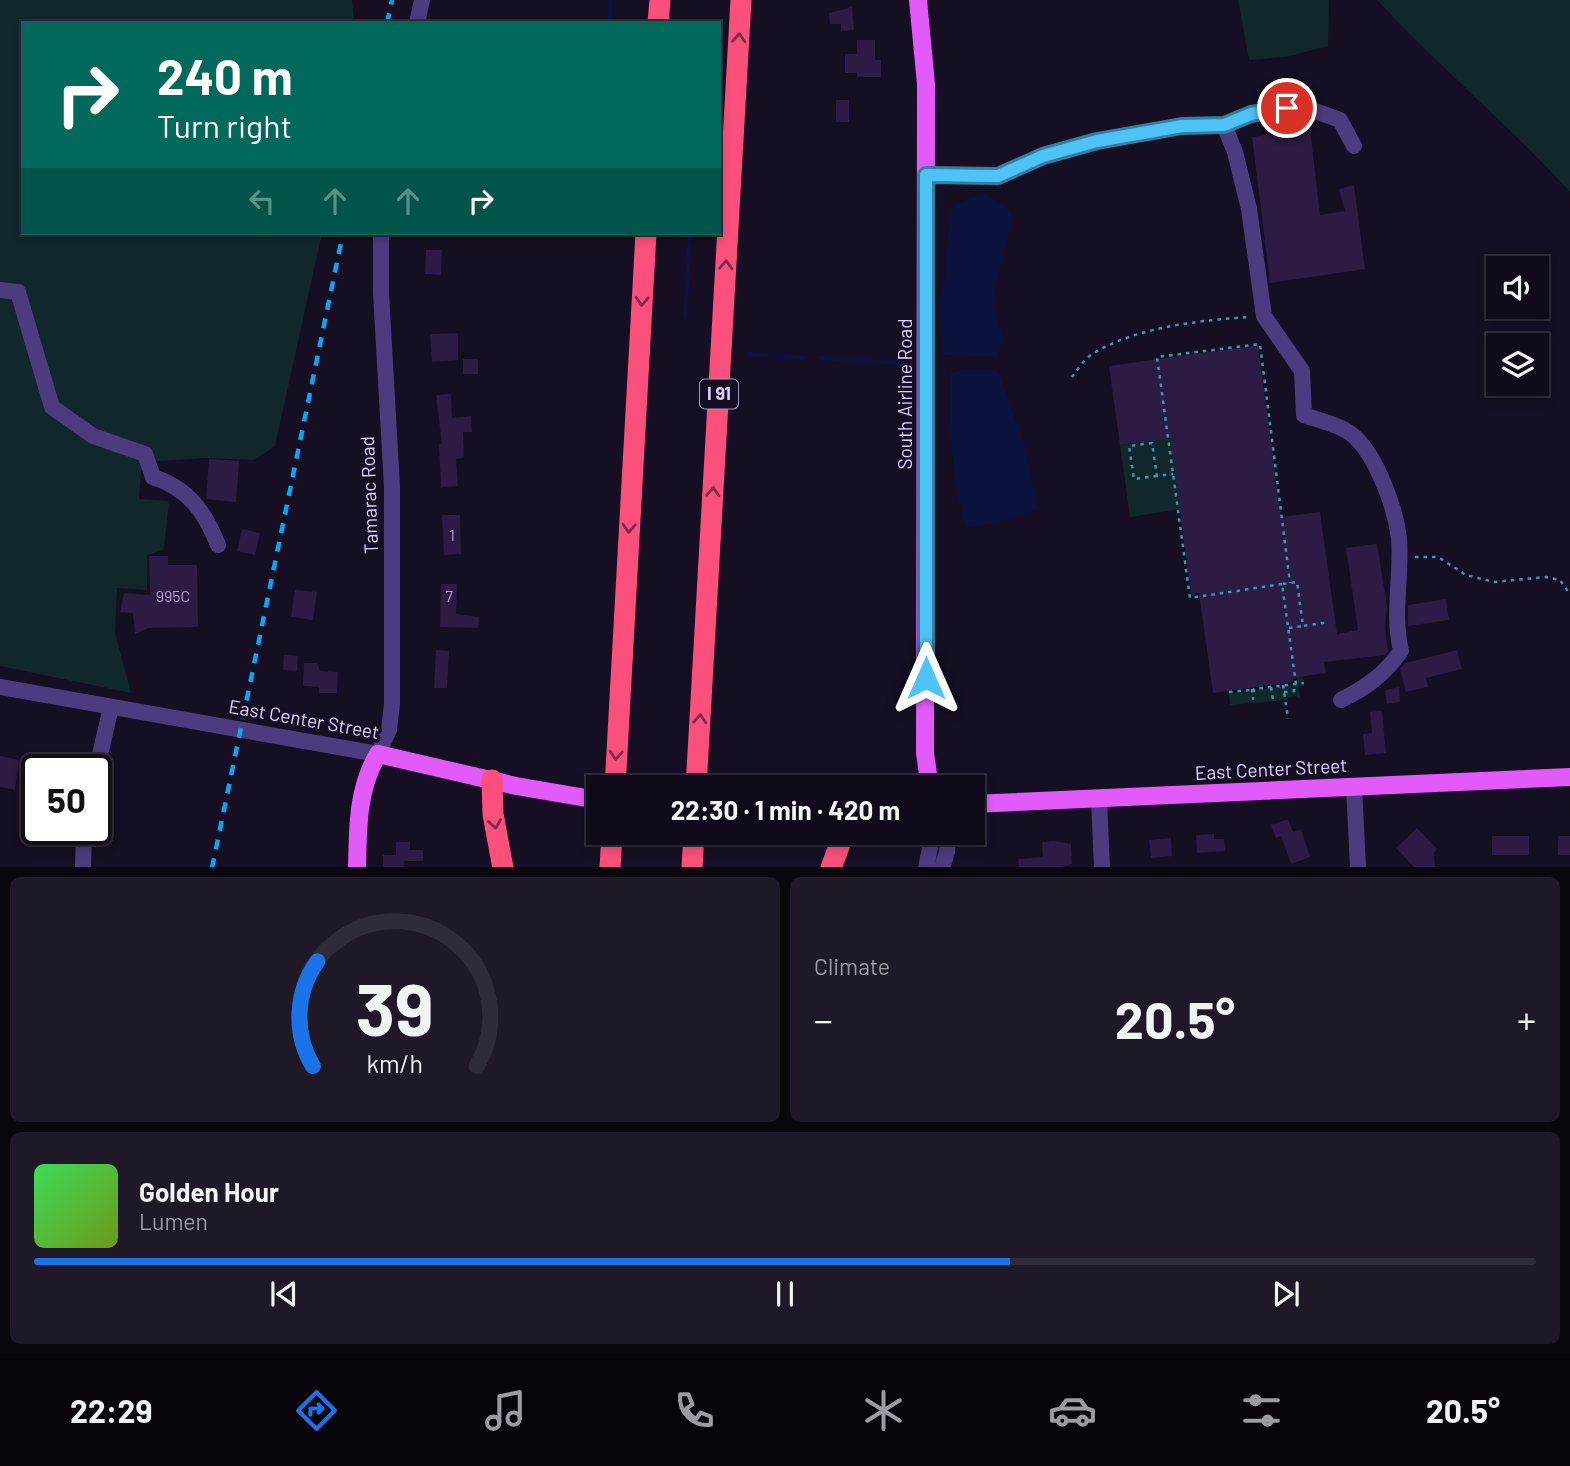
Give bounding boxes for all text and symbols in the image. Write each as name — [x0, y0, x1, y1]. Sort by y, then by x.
one-way arrow — [732, 32, 747, 43]
text: 240 m — [157, 46, 293, 105]
icon: right — [42, 49, 133, 140]
pin — [1257, 78, 1317, 138]
icon: arrive — [1268, 89, 1306, 127]
text: Turn right — [157, 106, 292, 144]
icon: left — [243, 182, 281, 220]
icon: ahead — [316, 182, 354, 220]
icon: ahead — [389, 182, 427, 220]
icon: right — [462, 182, 500, 220]
map controls — [1486, 256, 1549, 396]
button: sound — [1486, 256, 1549, 319]
one-way arrow — [719, 259, 734, 270]
one-way arrow — [635, 296, 650, 307]
street label: South Airline Road — [893, 318, 916, 470]
button: layers — [1486, 333, 1549, 396]
road number: I 91 — [700, 380, 738, 408]
street label: Tamarac Road — [355, 436, 382, 554]
one-way arrow — [706, 486, 721, 497]
one-way arrow — [622, 523, 637, 534]
house number: 1 — [449, 525, 455, 544]
house number: 995C — [156, 586, 190, 605]
house number: 7 — [445, 586, 453, 605]
position arrow — [889, 641, 963, 715]
street label: East Center Street — [227, 694, 381, 743]
one-way arrow — [693, 714, 708, 725]
one-way arrow — [609, 750, 624, 761]
street label: East Center Street — [1194, 753, 1348, 784]
speed limit sign: 50 — [21, 754, 112, 845]
text: 22:30 · 1 min · 420 m — [671, 794, 900, 825]
one-way arrow — [486, 818, 501, 830]
text: Climate — [814, 952, 890, 980]
text: 39 — [356, 963, 434, 1051]
text: 20.5° — [1115, 987, 1235, 1049]
text: − — [814, 996, 833, 1042]
text: + — [1517, 996, 1536, 1042]
text: km/h — [367, 1047, 423, 1077]
text: Golden Hour — [139, 1176, 279, 1207]
text: Lumen — [139, 1207, 208, 1235]
icon: previous — [265, 1275, 303, 1313]
icon: pause — [766, 1275, 804, 1313]
icon: next — [1267, 1275, 1305, 1313]
icon: directions — [292, 1386, 341, 1435]
icon: music — [481, 1386, 530, 1435]
icon: phone — [670, 1386, 719, 1435]
icon: climate — [859, 1386, 908, 1435]
icon: car — [1048, 1386, 1097, 1435]
icon: filters — [1237, 1386, 1286, 1435]
text: 22:29 — [70, 1391, 152, 1429]
text: 20.5° — [1426, 1391, 1500, 1429]

